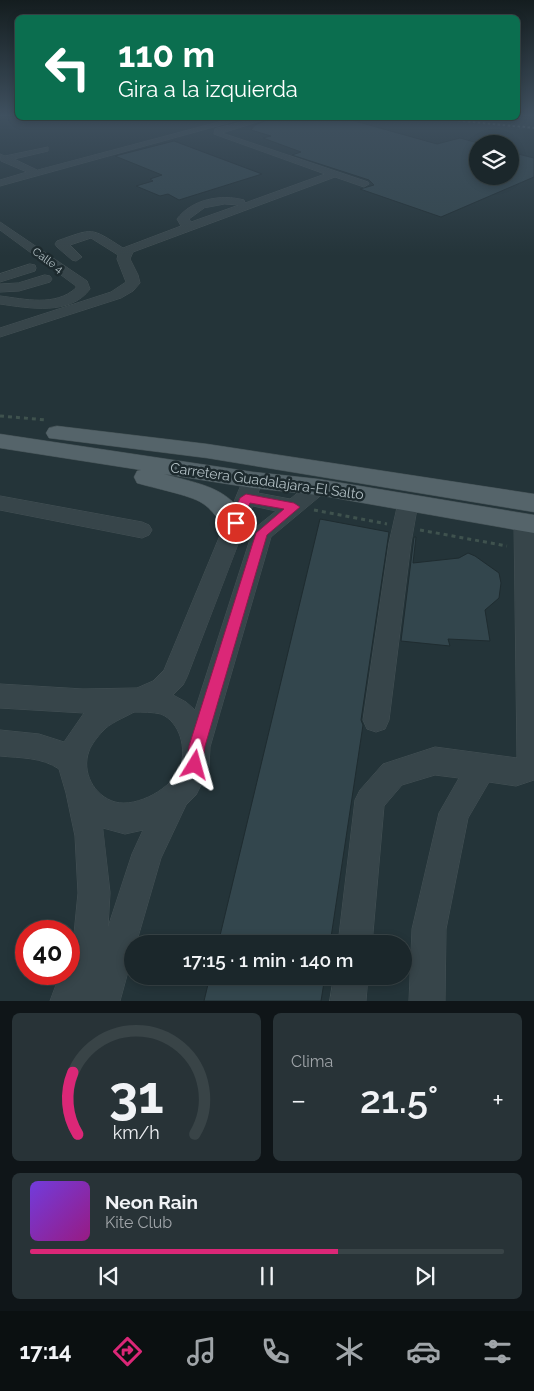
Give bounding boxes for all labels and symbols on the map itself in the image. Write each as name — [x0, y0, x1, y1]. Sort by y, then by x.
street label: Calle 4 — [30, 245, 66, 276]
street label: Carretera Guadalajara-El Salto — [169, 459, 365, 503]
pin — [215, 502, 257, 544]
position arrow — [168, 738, 220, 790]
speed limit sign: 40 — [15, 920, 80, 985]

